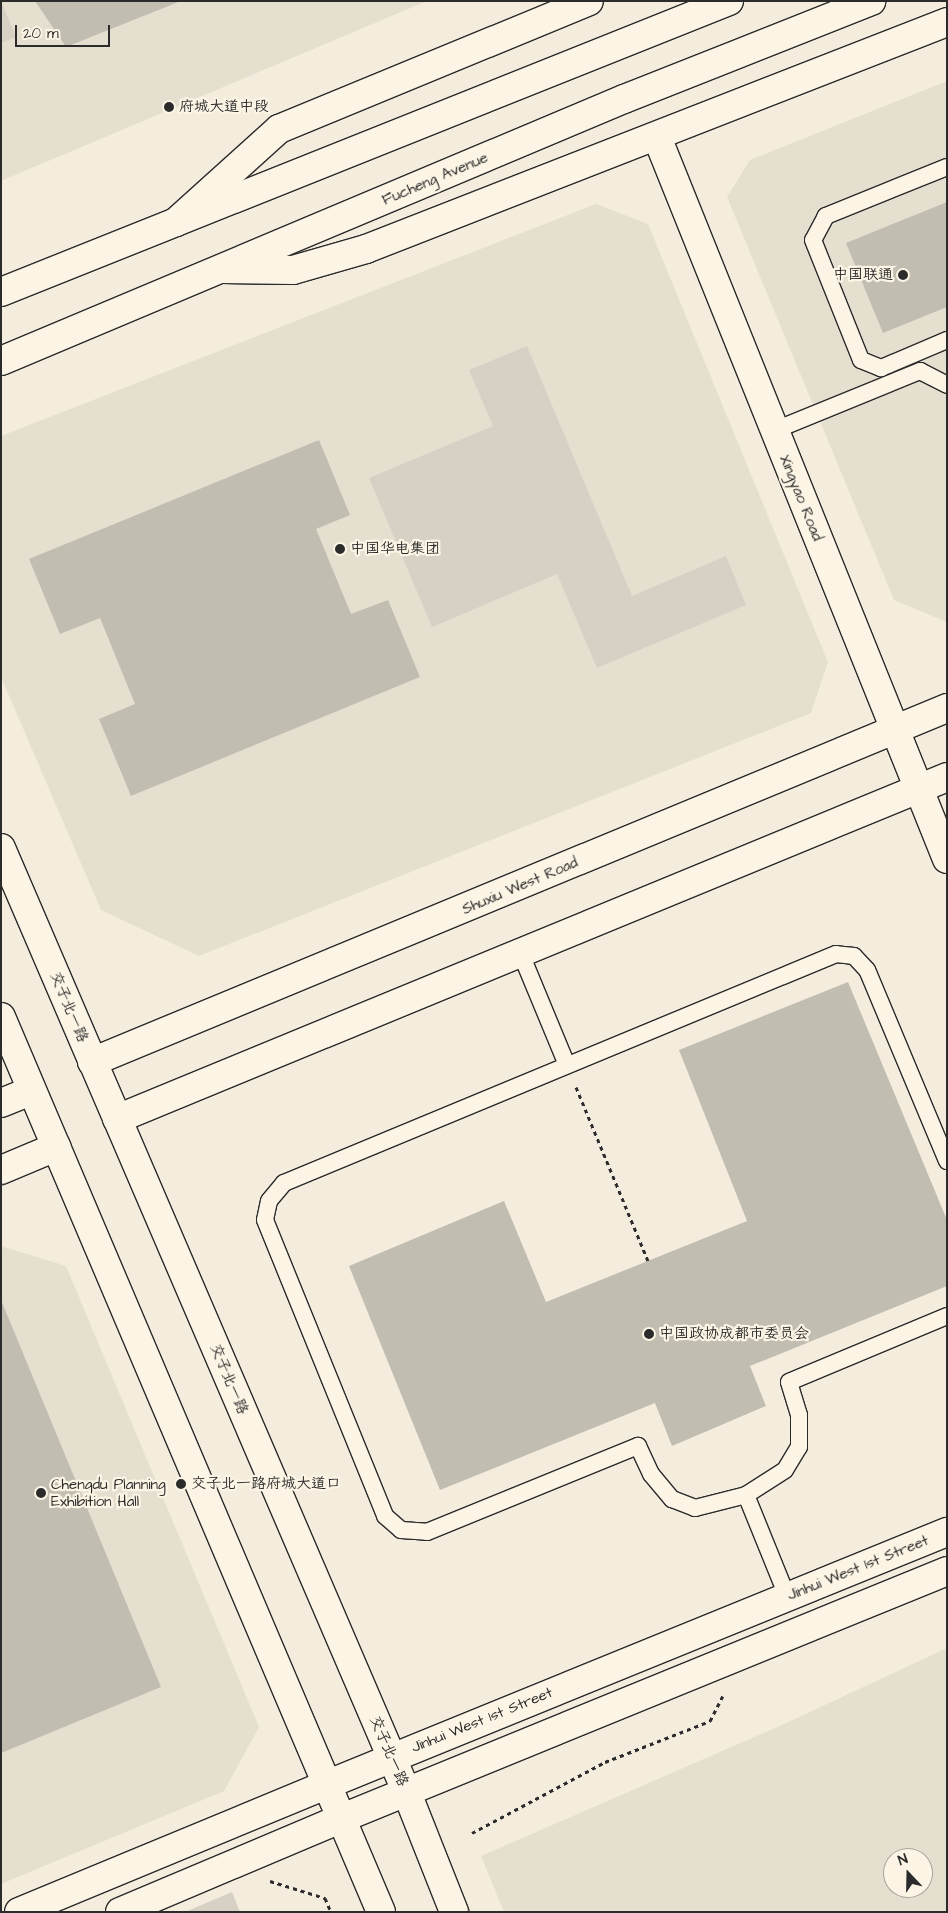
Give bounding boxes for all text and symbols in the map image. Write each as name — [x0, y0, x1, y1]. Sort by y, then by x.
scale bar — [18, 15, 112, 47]
text: 20 m — [23, 23, 59, 44]
place label: 府城大道中段 — [179, 98, 269, 116]
marker: 府城大道中段 — [163, 101, 175, 113]
street label: Fucheng Avenue — [379, 149, 491, 209]
place label: 中国联通 — [833, 266, 893, 284]
marker: 中国联通 — [897, 269, 909, 281]
street label: Xingyao Road — [776, 452, 826, 544]
place label: 中国华电集团 — [350, 540, 440, 558]
marker: 中国华电集团 — [334, 543, 346, 555]
street label: Shuxiu West Road — [459, 854, 581, 918]
street label: 交子北一路 — [46, 969, 92, 1045]
place label: 中国政协成都市委员会 — [659, 1325, 809, 1343]
marker: 中国政协成都市委员会 — [643, 1328, 655, 1340]
street label: 交子北一路 — [206, 1341, 252, 1417]
place label: Chengdu Planning Exhibition Hall — [51, 1475, 166, 1510]
place label: 交子北一路府城大道口 — [191, 1475, 341, 1493]
marker: 交子北一路府城大道口 — [175, 1478, 187, 1490]
marker: Chengdu Planning Exhibition Hall — [35, 1487, 47, 1499]
street label: Jinhui West 1st Street — [785, 1531, 931, 1605]
street label: Jinhui West 1st Street — [409, 1683, 555, 1757]
street label: 交子北一路 — [366, 1713, 412, 1789]
north arrow — [883, 1848, 933, 1898]
text: N — [895, 1849, 911, 1871]

